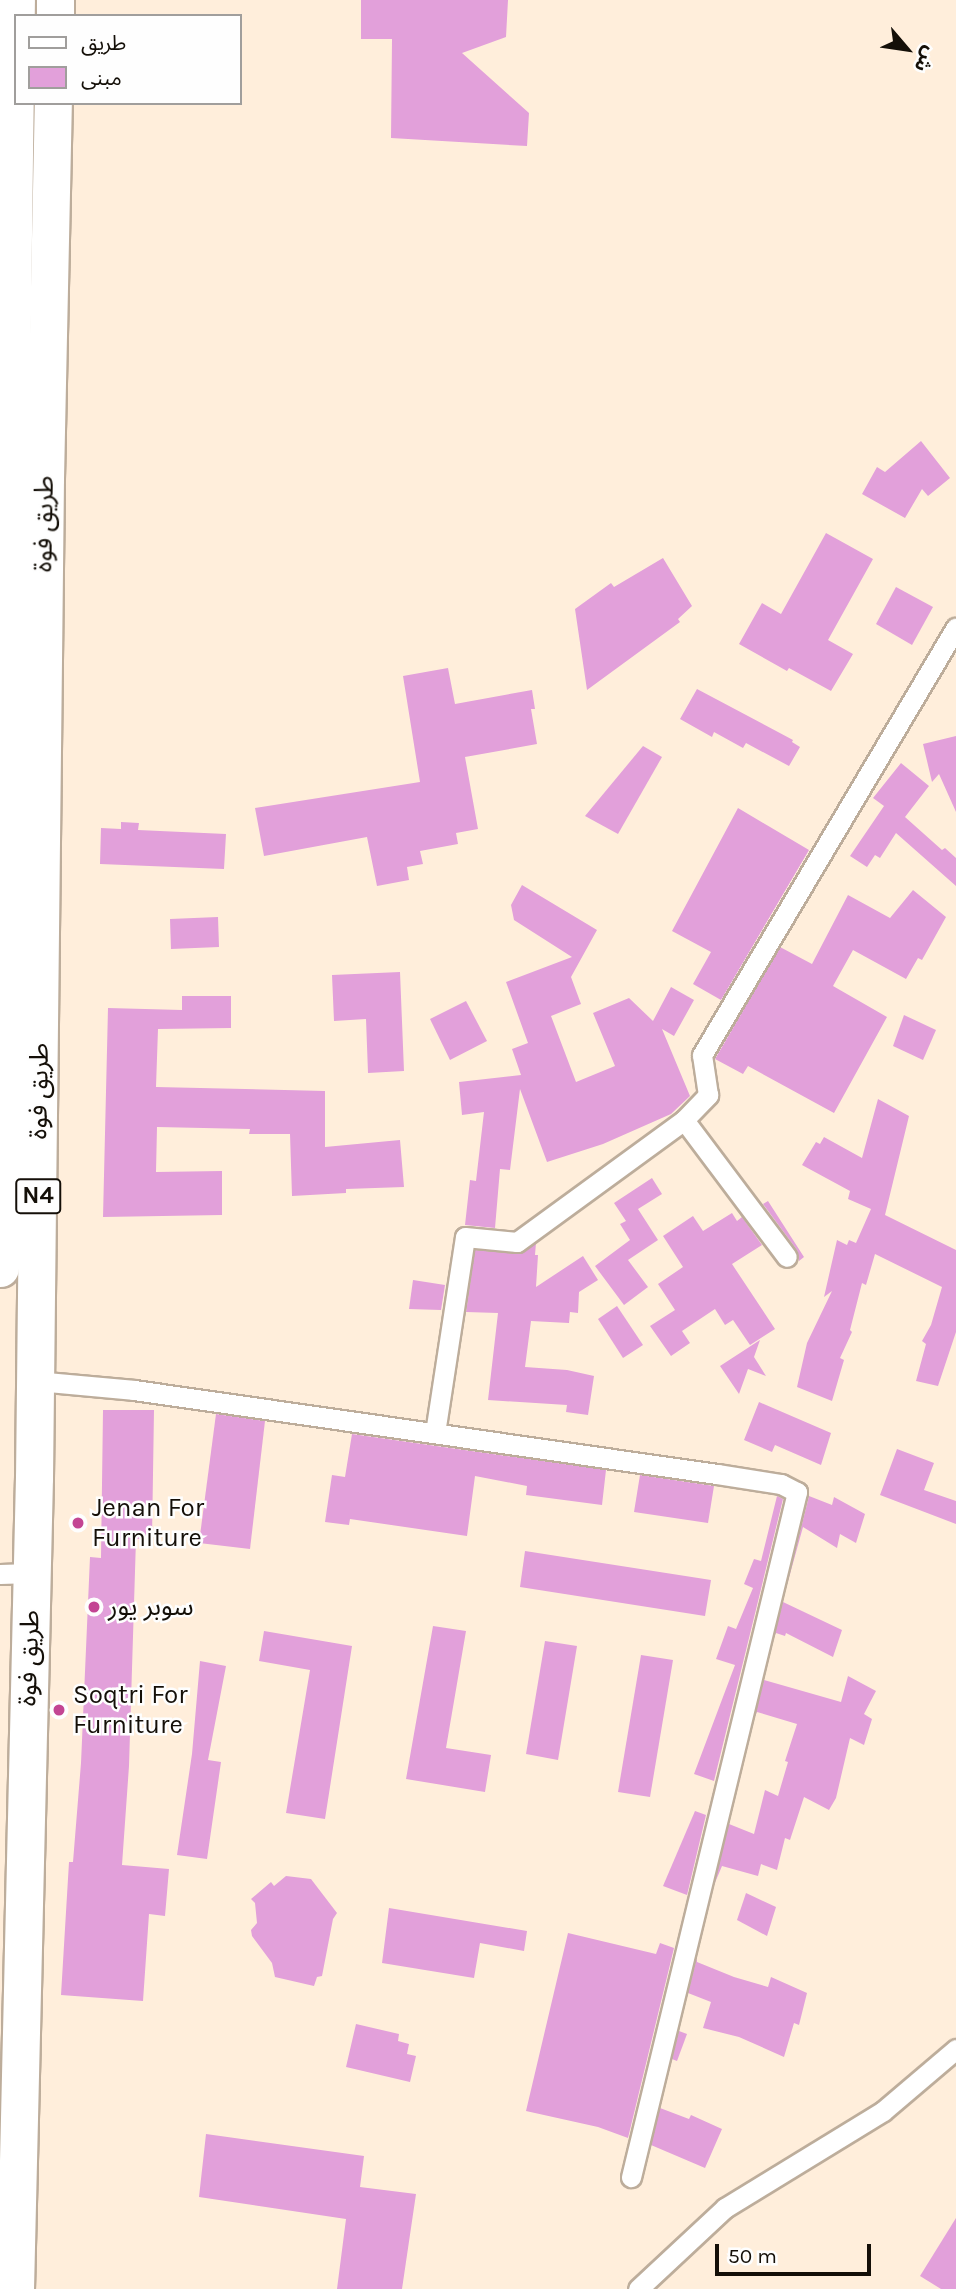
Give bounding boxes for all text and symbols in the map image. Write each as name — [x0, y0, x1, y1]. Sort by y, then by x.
legend — [14, 14, 242, 105]
north arrow — [872, 14, 942, 84]
text: طريق — [81, 31, 126, 55]
text: ش — [909, 42, 941, 76]
text: مبنى — [81, 66, 122, 90]
street label: طريق فوة — [28, 475, 60, 573]
street label: طريق فوة — [23, 1042, 55, 1140]
road number: N4 — [15, 1176, 61, 1216]
place label: Jenan For Furniture — [92, 1492, 204, 1554]
marker: Jenan For Furniture — [70, 1515, 86, 1531]
place label: سوبر يور — [108, 1591, 194, 1623]
marker: سوبر يور — [86, 1599, 102, 1615]
street label: طريق فوة — [12, 1609, 46, 1707]
place label: Soqtri For Furniture — [73, 1679, 188, 1740]
marker: Soqtri For Furniture — [51, 1702, 67, 1718]
scale bar — [718, 2230, 874, 2274]
text: 50 m — [728, 2244, 777, 2268]

